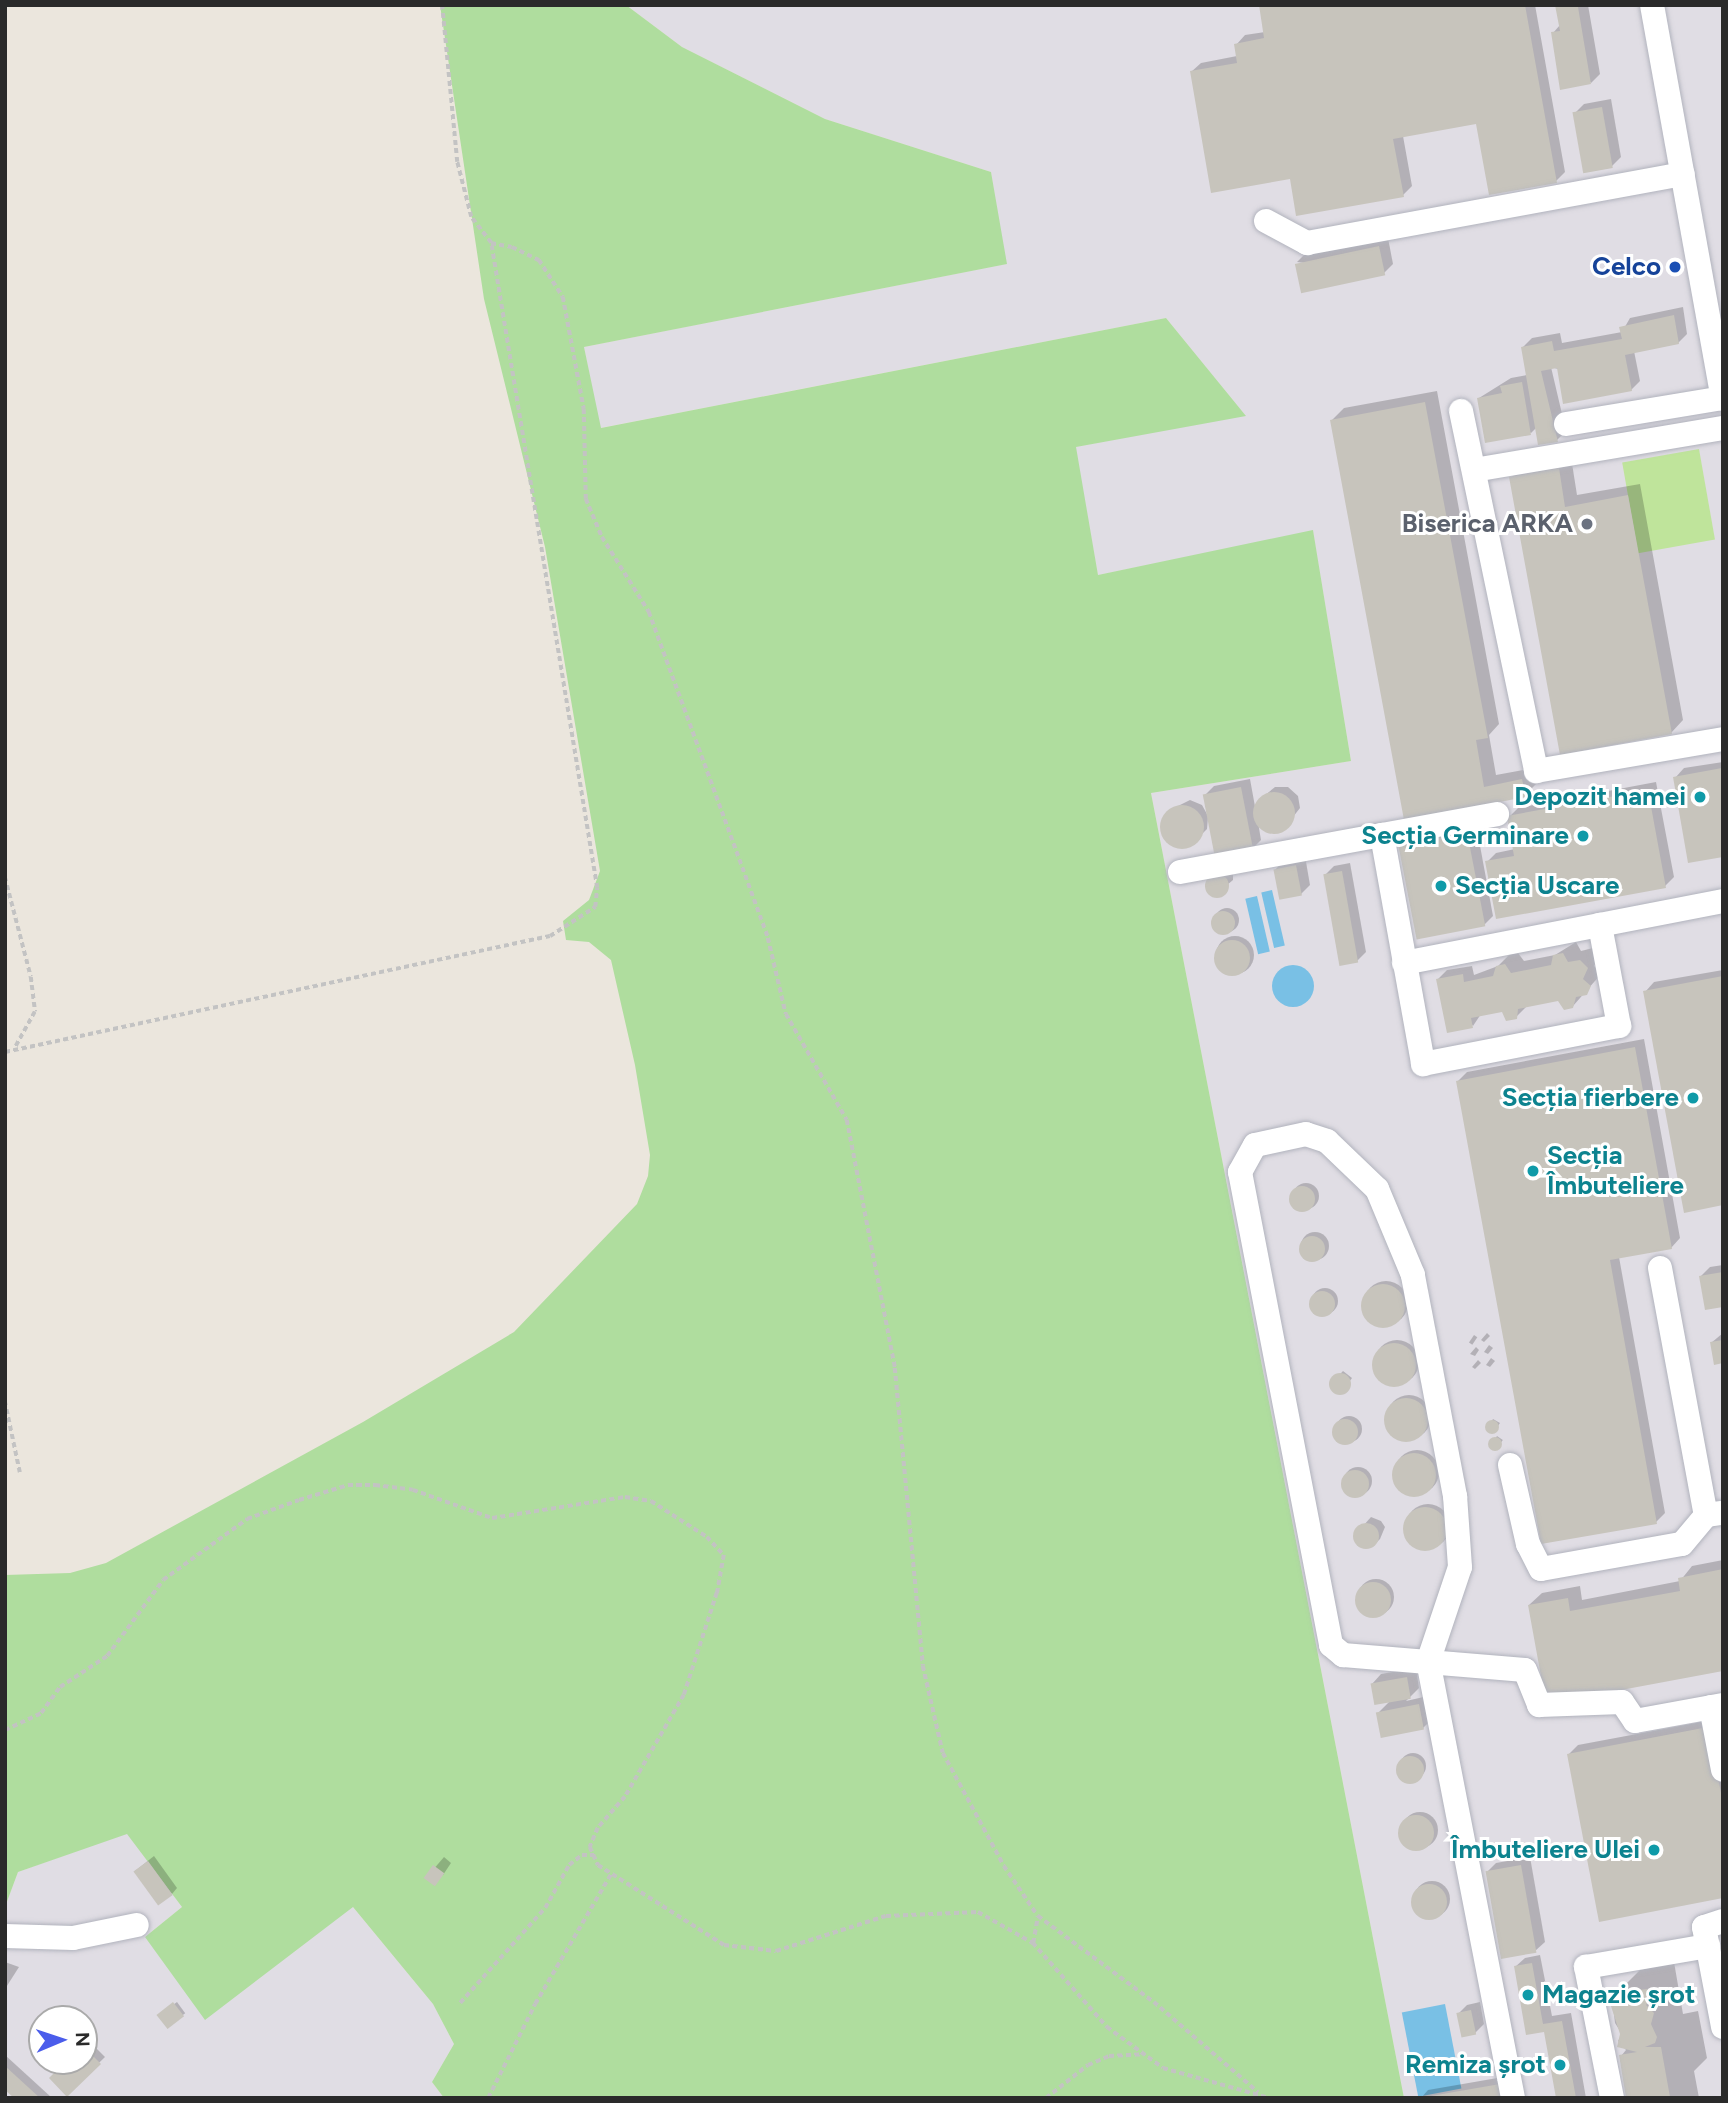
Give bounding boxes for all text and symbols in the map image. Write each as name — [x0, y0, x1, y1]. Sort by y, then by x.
place label: Celco — [1592, 251, 1661, 283]
marker: Celco — [1667, 259, 1683, 275]
place label: Biserica ARKA — [1402, 508, 1573, 540]
marker: Biserica ARKA — [1579, 516, 1595, 532]
place label: Depozit hamei — [1514, 781, 1686, 813]
marker: Depozit hamei — [1692, 789, 1708, 805]
place label: Secția Germinare — [1361, 820, 1569, 852]
marker: Secția Germinare — [1575, 828, 1591, 844]
place label: Secția Uscare — [1455, 870, 1619, 902]
marker: Secția Uscare — [1433, 878, 1449, 894]
place label: Secția fierbere — [1502, 1082, 1679, 1114]
marker: Secția fierbere — [1685, 1090, 1701, 1106]
place label: Secția Îmbuteliere — [1547, 1140, 1684, 1202]
marker: Secția Îmbuteliere — [1525, 1163, 1541, 1179]
place label: Îmbuteliere Ulei — [1451, 1834, 1640, 1866]
marker: Îmbuteliere Ulei — [1646, 1842, 1662, 1858]
place label: Magazie șrot — [1542, 1979, 1695, 2011]
marker: Magazie șrot — [1520, 1987, 1536, 2003]
north arrow — [28, 2005, 98, 2075]
text: N — [71, 2032, 94, 2047]
place label: Remiza șrot — [1405, 2049, 1546, 2081]
marker: Remiza șrot — [1552, 2057, 1568, 2073]

